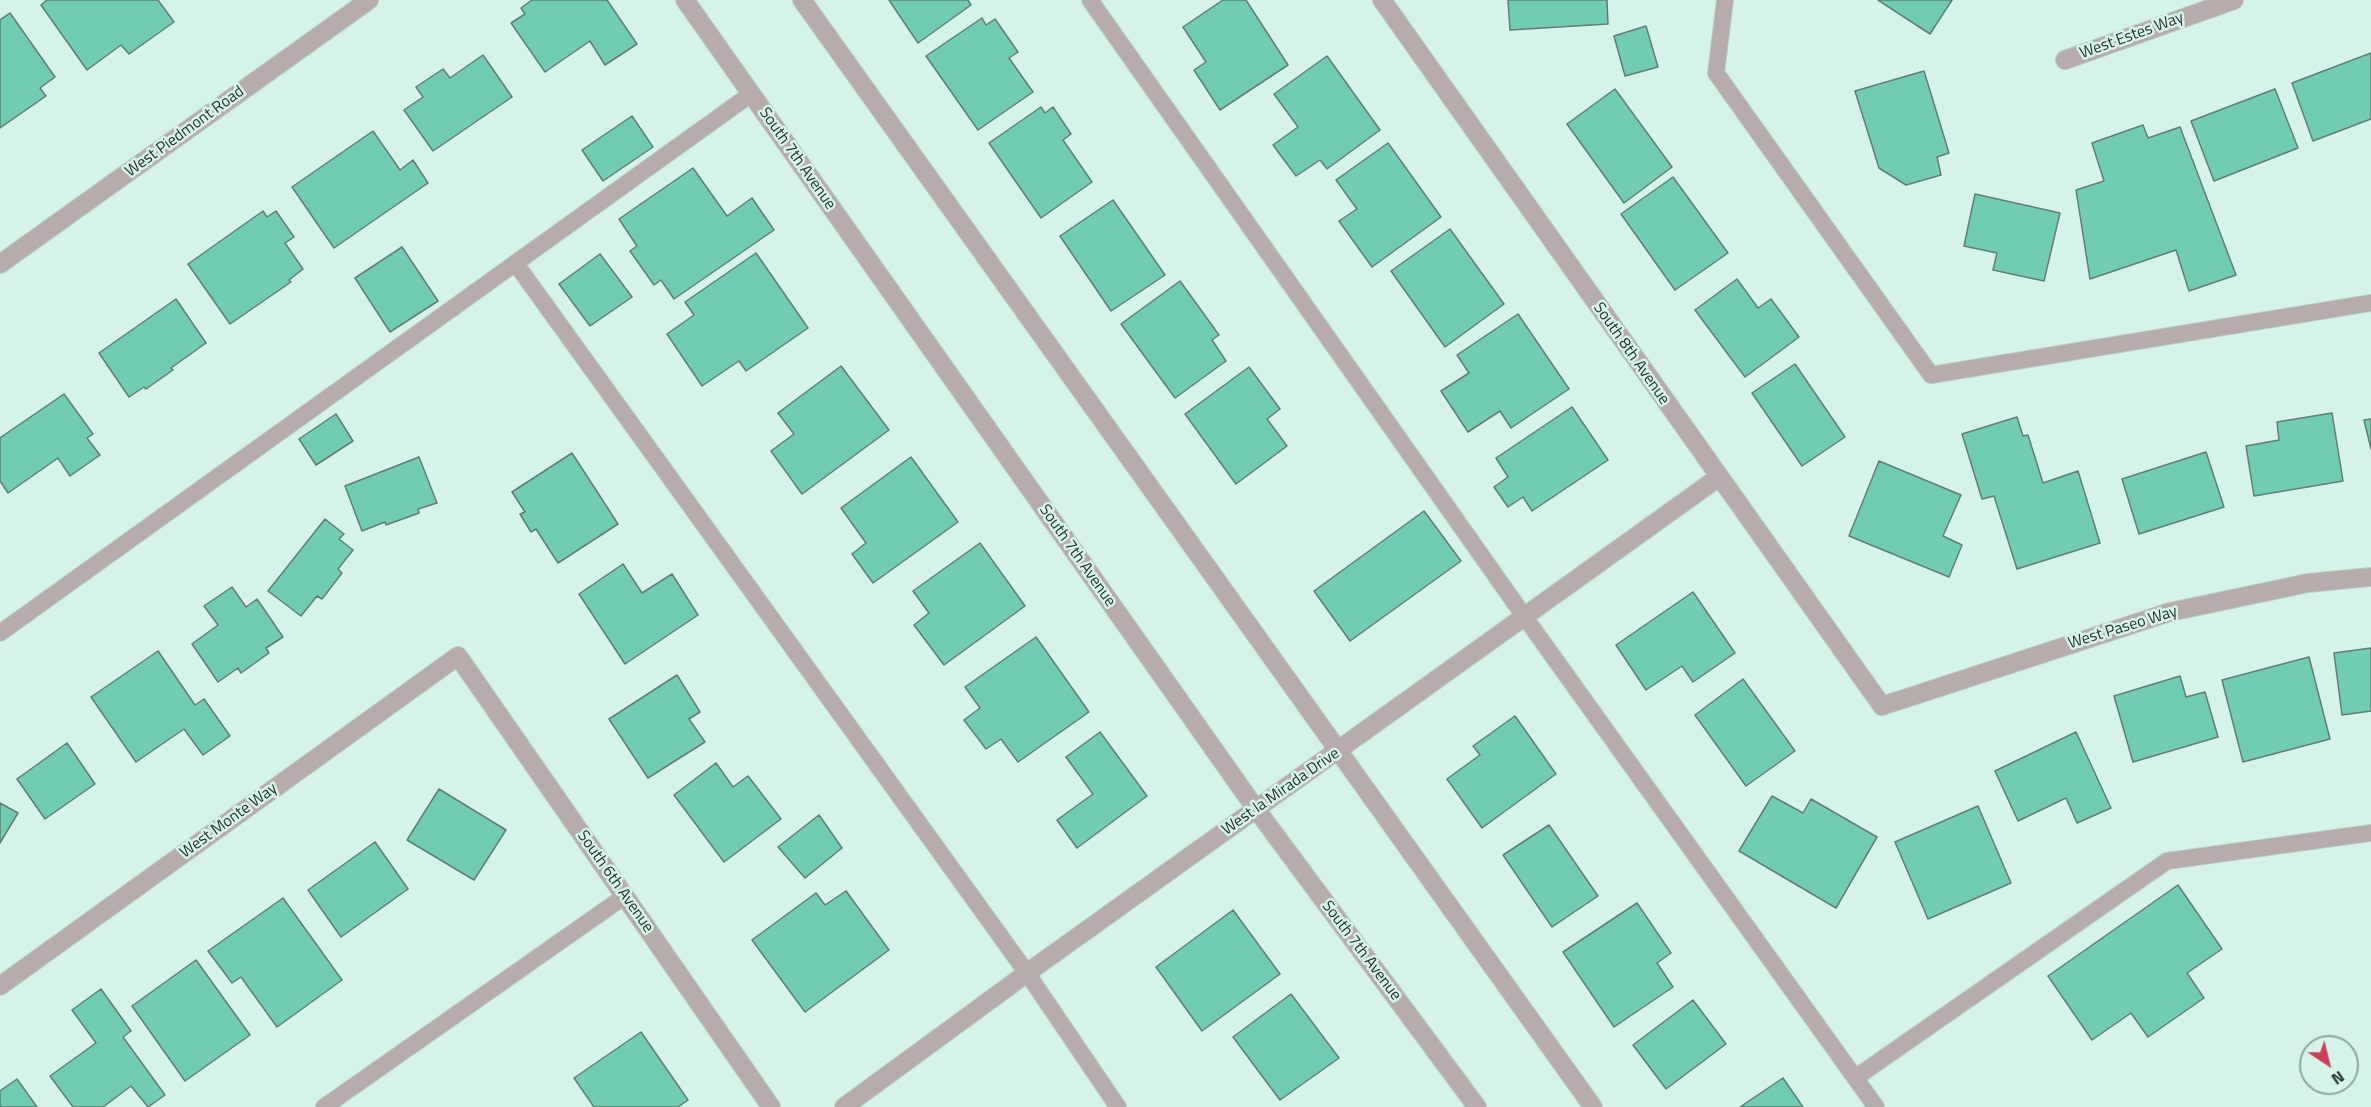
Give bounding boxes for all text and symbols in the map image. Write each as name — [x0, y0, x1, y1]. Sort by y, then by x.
street label: West Estes Way — [2077, 8, 2187, 64]
street label: West Piedmont Road — [122, 82, 248, 182]
street label: South 7th Avenue — [755, 104, 839, 214]
street label: South 8th Avenue — [1589, 299, 1673, 409]
street label: South 7th Avenue — [1035, 501, 1119, 611]
street label: West Paseo Way — [2066, 602, 2180, 654]
street label: West la Mirada Drive — [1218, 744, 1344, 840]
street label: West Monte Way — [177, 779, 281, 863]
street label: South 6th Avenue — [573, 827, 657, 937]
street label: South 7th Avenue — [1317, 897, 1405, 1005]
north arrow — [2299, 1035, 2359, 1095]
text: N — [2327, 1065, 2350, 1091]

